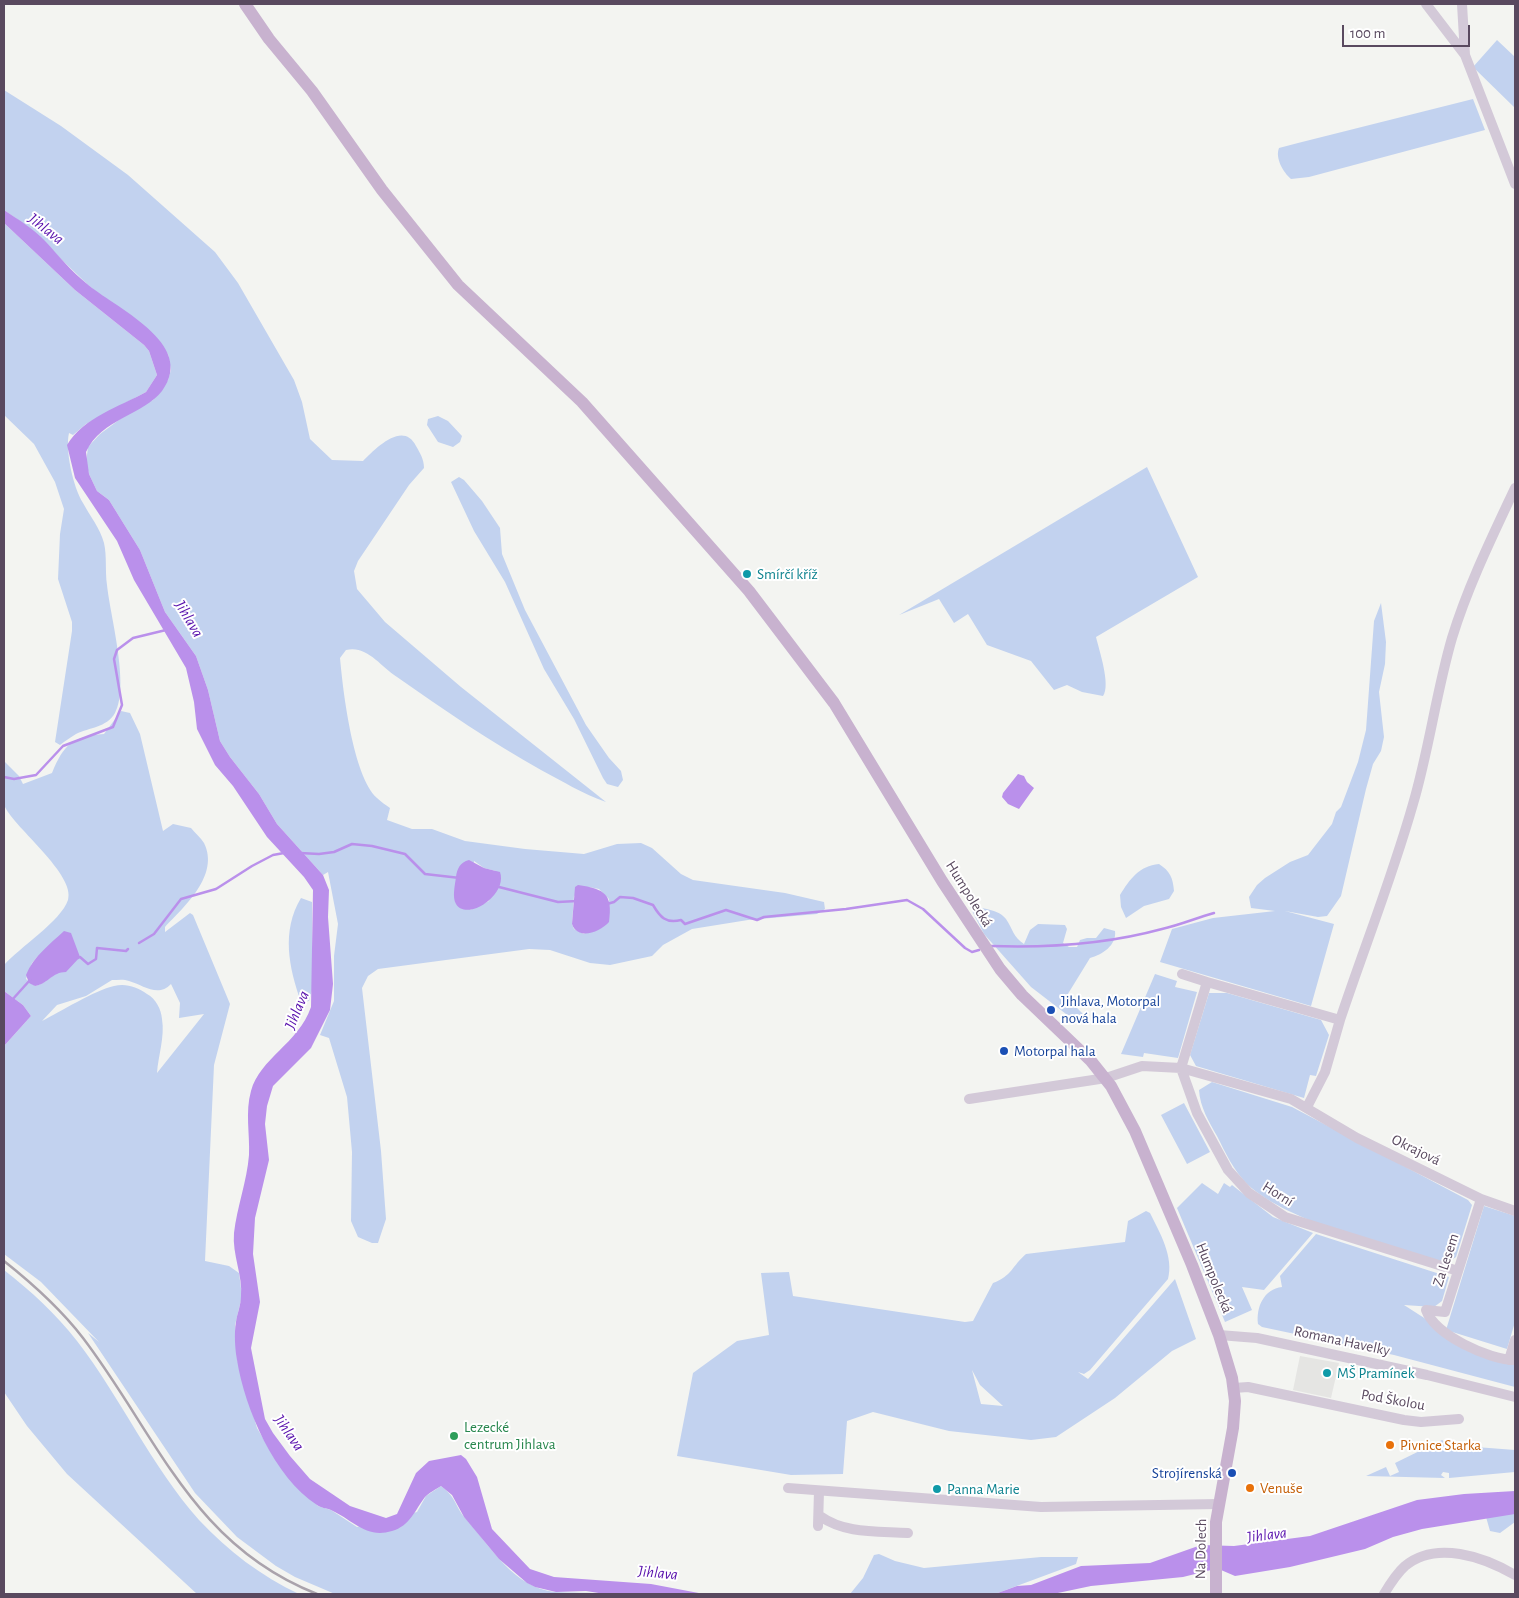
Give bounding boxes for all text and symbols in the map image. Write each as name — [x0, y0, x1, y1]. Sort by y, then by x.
scale bar — [1344, 15, 1472, 47]
text: 100 m — [1350, 26, 1385, 41]
water label: Jihlava — [24, 209, 68, 249]
place label: Smírčí kříž — [757, 565, 818, 583]
marker: Smírčí kříž — [741, 568, 753, 580]
water label: Jihlava — [171, 597, 207, 641]
street label: Humpolecká — [942, 858, 996, 930]
water label: Jihlava — [280, 988, 314, 1032]
place label: Jihlava, Motorpal nová hala — [1061, 992, 1160, 1027]
marker: Jihlava, Motorpal nová hala — [1045, 1004, 1057, 1016]
place label: Motorpal hala — [1014, 1042, 1096, 1060]
marker: Motorpal hala — [998, 1045, 1010, 1057]
street label: Okrajová — [1389, 1130, 1443, 1170]
street label: Horní — [1259, 1178, 1297, 1210]
street label: Za Lesem — [1429, 1231, 1463, 1289]
street label: Humpolecká — [1192, 1240, 1236, 1316]
street label: Romana Havelky — [1292, 1322, 1392, 1360]
place label: MŠ Pramínek — [1337, 1364, 1415, 1382]
marker: MŠ Pramínek — [1321, 1367, 1333, 1379]
street label: Pod Školou — [1360, 1386, 1426, 1414]
water label: Jihlava — [270, 1411, 308, 1455]
place label: Lezecké centrum Jihlava — [464, 1418, 556, 1453]
marker: Lezecké centrum Jihlava — [448, 1430, 460, 1442]
place label: Pivnice Starka — [1400, 1436, 1481, 1454]
marker: Pivnice Starka — [1384, 1439, 1396, 1451]
place label: Strojírenská — [1152, 1464, 1222, 1482]
marker: Strojírenská — [1226, 1467, 1238, 1479]
place label: Venuše — [1260, 1479, 1303, 1497]
place label: Panna Marie — [947, 1480, 1020, 1498]
marker: Venuše — [1244, 1482, 1256, 1494]
marker: Panna Marie — [931, 1483, 943, 1495]
street label: Na Dolech — [1191, 1519, 1211, 1579]
water label: Jihlava — [1246, 1523, 1288, 1547]
water label: Jihlava — [637, 1561, 679, 1585]

